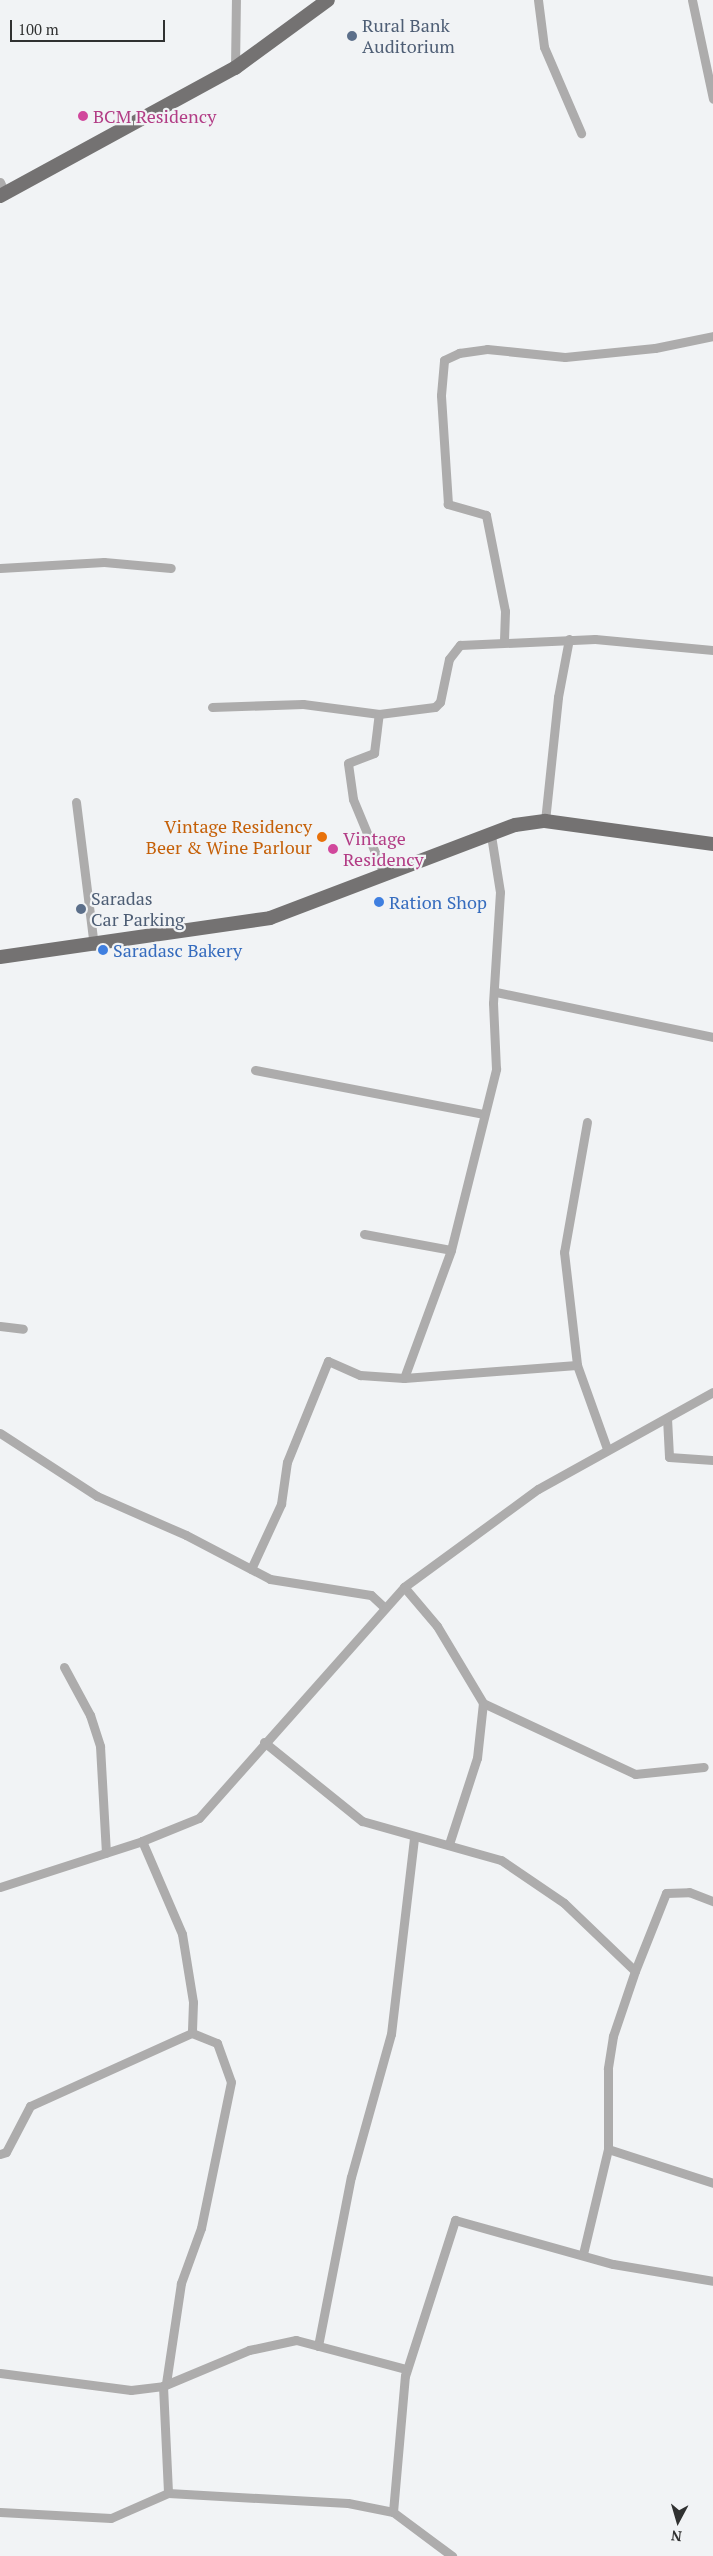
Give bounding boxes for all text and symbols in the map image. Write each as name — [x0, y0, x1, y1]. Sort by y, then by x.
scale bar — [12, 10, 168, 42]
place label: Rural Bank Auditorium — [362, 15, 455, 58]
text: 100 m — [18, 19, 59, 39]
marker: Rural Bank Auditorium — [346, 30, 358, 42]
place label: BCM Residency — [93, 105, 216, 127]
marker: BCM Residency — [77, 110, 89, 122]
place label: Vintage Residency Beer & Wine Parlour — [146, 816, 312, 859]
place label: Vintage Residency — [343, 828, 424, 871]
marker: Vintage Residency Beer & Wine Parlour — [316, 831, 328, 843]
marker: Vintage Residency — [327, 843, 339, 855]
place label: Saradas Car Parking — [91, 888, 185, 931]
place label: Ration Shop — [389, 891, 487, 913]
marker: Ration Shop — [373, 896, 385, 908]
marker: Saradas Car Parking — [75, 903, 87, 915]
place label: Saradasc Bakery — [113, 939, 242, 961]
marker: Saradasc Bakery — [97, 944, 109, 956]
north arrow — [653, 2496, 703, 2546]
text: N — [670, 2526, 683, 2546]

